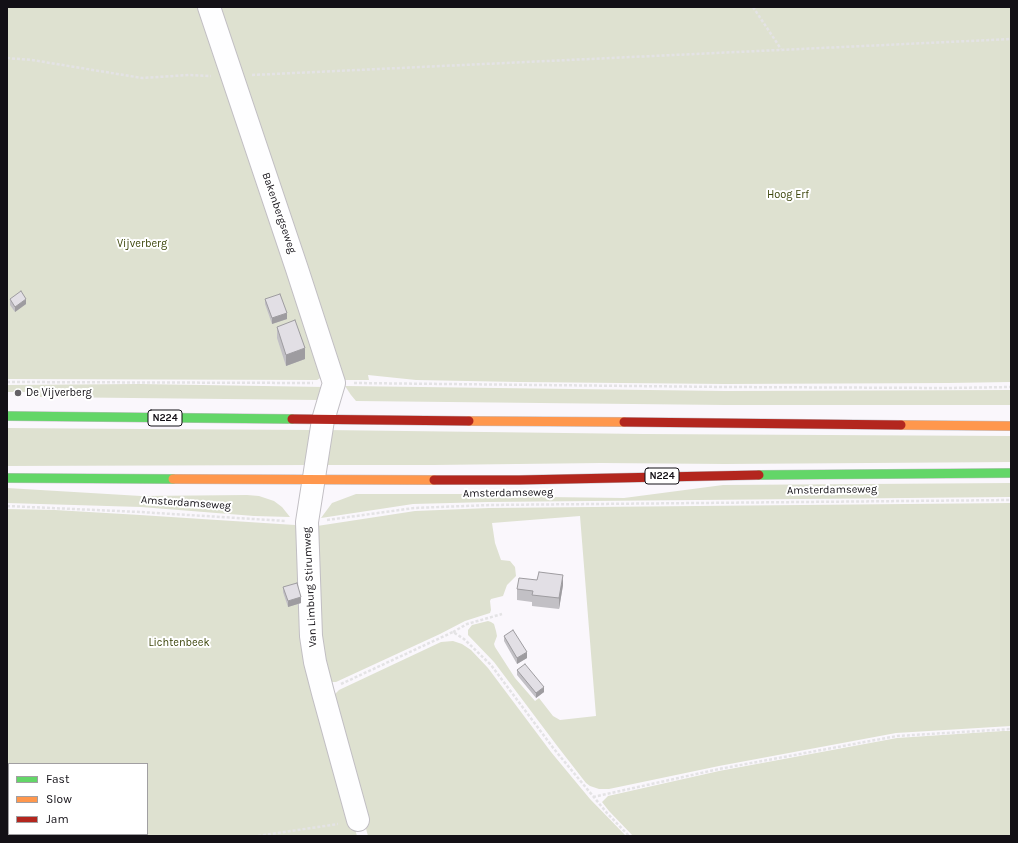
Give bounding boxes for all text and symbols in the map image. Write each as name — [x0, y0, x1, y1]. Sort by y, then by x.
street label: Bakenbergseweg — [259, 171, 299, 255]
park label: Hoog Erf — [767, 188, 809, 202]
park label: Vijverberg — [117, 237, 167, 251]
place label: De Vijverberg — [26, 386, 92, 400]
marker: De Vijverberg — [13, 388, 23, 398]
road number: N224 — [148, 410, 182, 426]
road number: N224 — [645, 468, 679, 484]
street label: Amsterdamseweg — [787, 483, 877, 497]
street label: Amsterdamseweg — [463, 486, 553, 500]
street label: Amsterdamseweg — [141, 493, 231, 513]
street label: Van Limburg Stirumweg — [300, 527, 320, 647]
park label: Lichtenbeek — [148, 636, 210, 650]
legend — [8, 763, 148, 835]
text: Fast — [46, 772, 69, 786]
text: Slow — [46, 792, 72, 806]
text: Jam — [46, 812, 69, 826]

